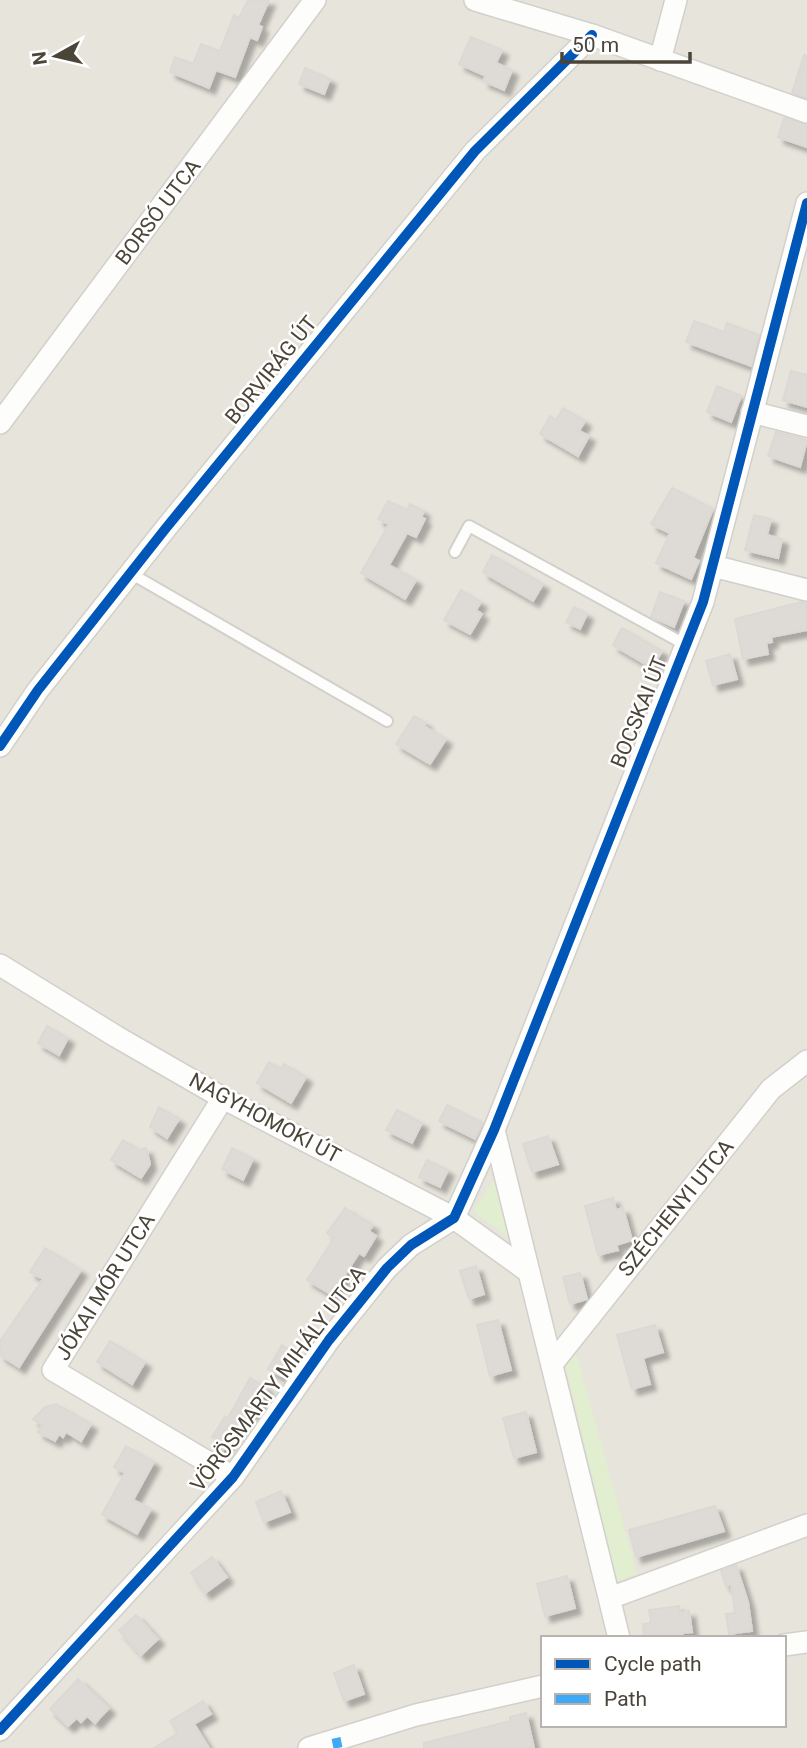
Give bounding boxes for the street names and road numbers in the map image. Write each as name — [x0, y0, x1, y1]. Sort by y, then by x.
street label: BORSÓ UTCA — [111, 154, 206, 269]
street label: BORVIRÁG ÚT — [220, 311, 322, 429]
street label: BOCSKAI ÚT — [606, 653, 672, 771]
street label: NAGYHOMOKI ÚT — [185, 1068, 345, 1168]
street label: SZÉCHENYI UTCA — [613, 1135, 739, 1281]
street label: JÓKAI MÓR UTCA — [50, 1209, 160, 1365]
street label: VÖRÖSMARTY MIHÁLY UTCA — [186, 1262, 371, 1496]

